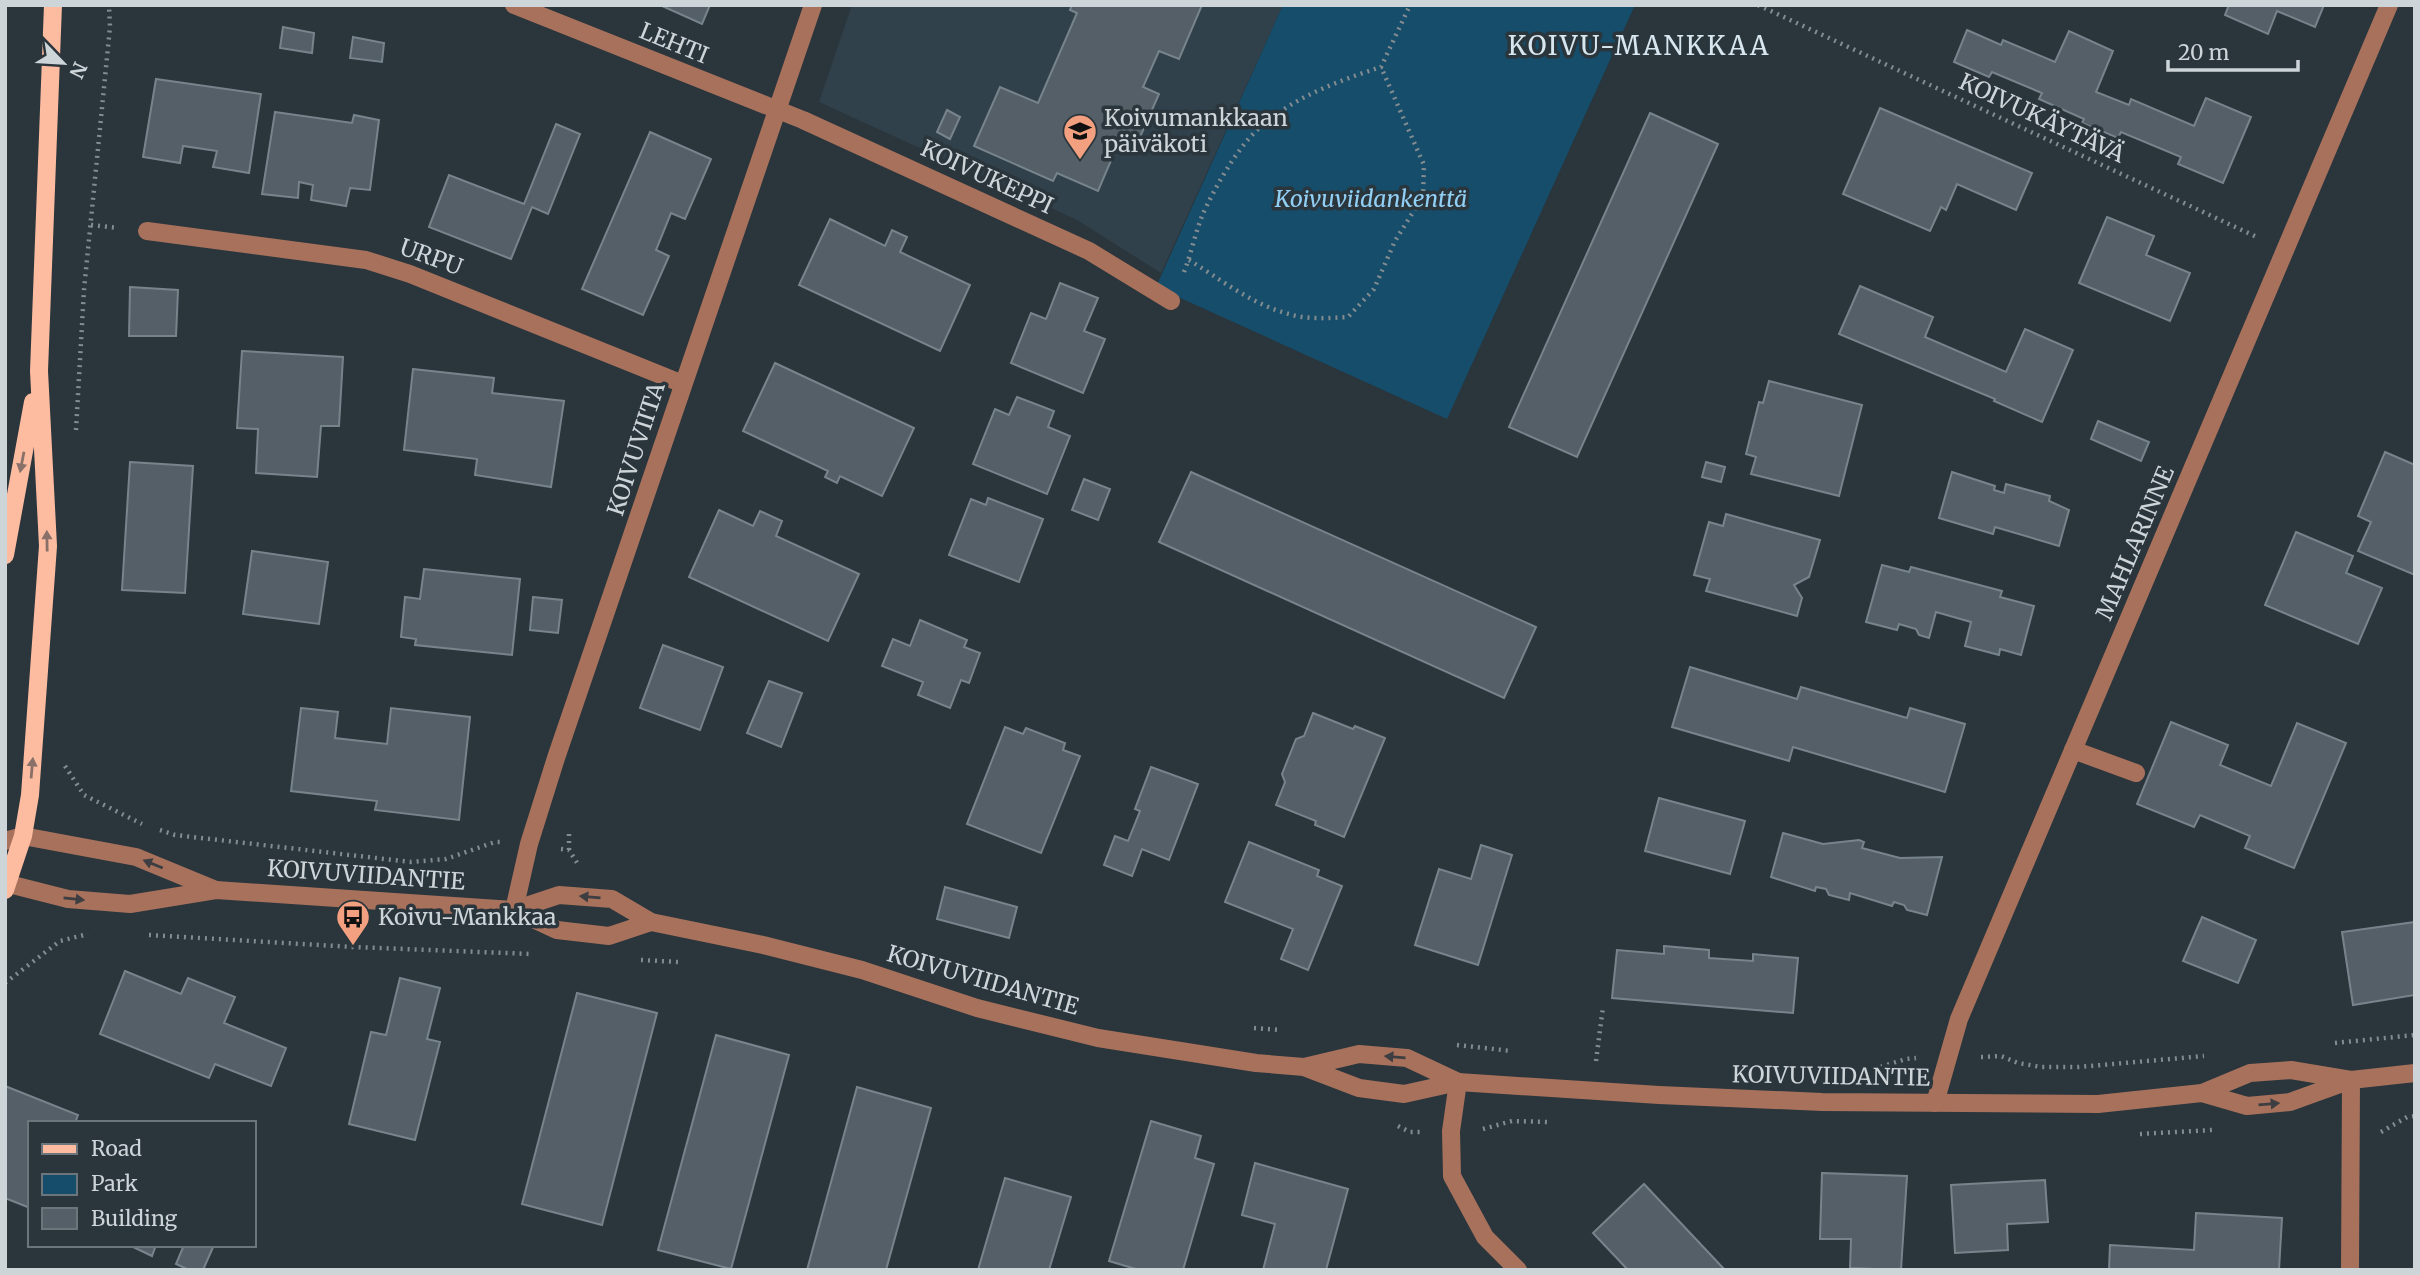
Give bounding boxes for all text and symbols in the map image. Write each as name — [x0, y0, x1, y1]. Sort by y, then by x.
street label: LEHTI — [635, 16, 713, 69]
north arrow — [28, 28, 98, 98]
scale bar — [2168, 28, 2298, 72]
district label: KOIVU-MANKKAA — [1508, 29, 1770, 62]
text: 20 m — [2178, 39, 2230, 66]
text: N — [64, 58, 92, 82]
street label: KOIVUKÄYTÄVÄ — [1955, 66, 2130, 169]
place label: Koivumankkaan päiväkoti — [1104, 103, 1288, 158]
school or university icon: Koivumankkaan päiväkoti — [1061, 112, 1099, 161]
street label: KOIVUKEPPI — [916, 133, 1058, 220]
park label: Koivuviidankenttä — [1274, 184, 1467, 213]
street label: URPU — [396, 232, 467, 281]
street label: KOIVUVIITA — [600, 378, 671, 519]
one-way arrow — [16, 451, 27, 473]
street label: MAHLARINNE — [2089, 461, 2180, 624]
one-way arrow — [41, 530, 53, 552]
one-way arrow — [27, 757, 38, 779]
street label: KOIVUVIIDANTIE — [266, 853, 466, 896]
one-way arrow — [142, 858, 163, 869]
one-way arrow — [578, 891, 600, 902]
one-way arrow — [63, 894, 85, 905]
bus stop icon: Koivu-Mankkaa — [334, 898, 372, 947]
place label: Koivu-Mankkaa — [378, 902, 556, 931]
street label: KOIVUVIIDANTIE — [884, 938, 1083, 1021]
one-way arrow — [1384, 1051, 1406, 1062]
street label: KOIVUVIIDANTIE — [1732, 1059, 1931, 1092]
one-way arrow — [2258, 1098, 2280, 1109]
legend — [28, 1121, 256, 1247]
text: Road — [91, 1135, 142, 1162]
text: Park — [91, 1170, 138, 1197]
text: Building — [91, 1205, 178, 1232]

